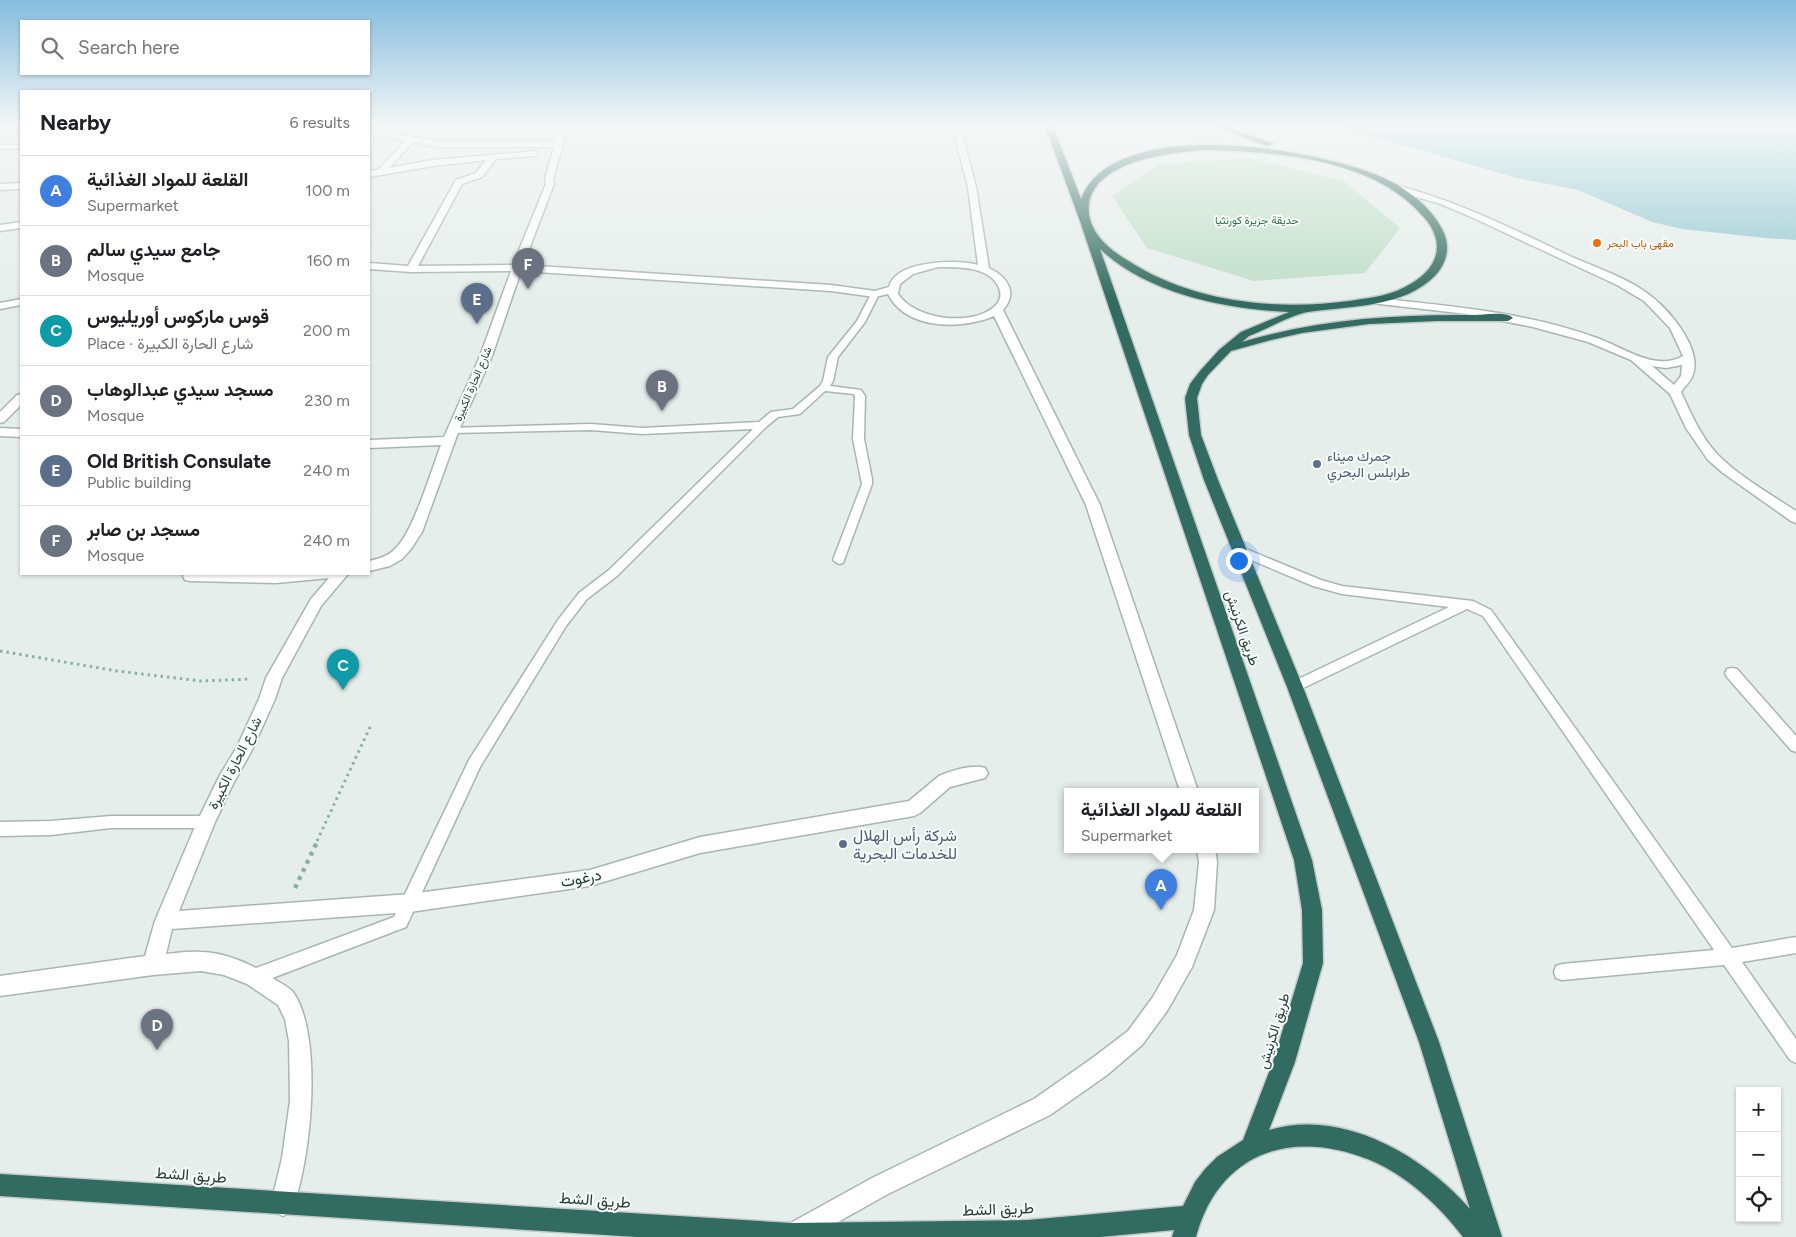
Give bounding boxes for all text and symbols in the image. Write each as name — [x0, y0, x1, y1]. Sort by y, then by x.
search box — [20, 20, 370, 75]
icon: search — [38, 34, 66, 62]
text: Search here — [78, 36, 180, 59]
text: Nearby — [40, 110, 111, 135]
text: 6 results — [289, 113, 350, 132]
text: القلعة للمواد الغذائية — [87, 168, 249, 191]
text: A — [50, 181, 62, 200]
text: 100 m — [305, 181, 350, 200]
text: Supermarket — [87, 196, 179, 215]
park label: حديقة جزيرة كورنثيا — [1215, 214, 1299, 227]
marker: مقهى باب البحر — [1591, 237, 1603, 249]
place label: مقهى باب البحر — [1606, 237, 1674, 250]
text: جامع سيدي سالم — [87, 238, 221, 261]
pin: F — [512, 248, 544, 289]
text: B — [51, 251, 61, 270]
text: 160 m — [307, 251, 350, 270]
text: Mosque — [87, 266, 144, 285]
pin: E — [461, 283, 493, 324]
text: قوس ماركوس أوريليوس — [87, 305, 269, 328]
text: C — [50, 321, 62, 340]
text: 200 m — [303, 321, 350, 340]
text: Place · شارع الحارة الكبيرة — [87, 334, 253, 353]
street label: شارع الحارة الكبيرة — [451, 344, 496, 424]
pin: B — [646, 370, 678, 411]
text: مسجد سيدي عبدالوهاب — [87, 378, 274, 401]
text: D — [50, 391, 62, 410]
text: 230 m — [305, 391, 350, 410]
text: Mosque — [87, 406, 144, 425]
place label: جمرك ميناء طرابلس البحري — [1327, 448, 1410, 484]
text: Old British Consulate — [87, 450, 271, 473]
marker: جمرك ميناء طرابلس البحري — [1311, 458, 1323, 470]
text: E — [51, 461, 61, 480]
text: 240 m — [303, 461, 350, 480]
text: Public building — [87, 473, 191, 492]
text: مسجد بن صابر — [87, 518, 200, 541]
text: F — [52, 531, 60, 550]
text: 240 m — [303, 531, 350, 550]
text: Mosque — [87, 546, 144, 565]
your location — [1226, 548, 1252, 574]
street label: طريق الكرنيش — [1221, 588, 1263, 668]
pin: C — [327, 649, 359, 690]
street label: شارع الحارة الكبيرة — [204, 714, 267, 813]
popup — [1064, 788, 1259, 853]
text: القلعة للمواد الغذائية — [1081, 798, 1242, 821]
place label: شركة رأس الهلال للخدمات البحرية — [853, 826, 957, 864]
text: Supermarket — [1081, 826, 1173, 845]
marker: شركة رأس الهلال للخدمات البحرية — [837, 838, 849, 850]
street label: درغوت — [559, 865, 603, 892]
pin: A — [1145, 869, 1177, 910]
street label: طريق الكرنيش — [1254, 991, 1294, 1071]
pin: D — [141, 1009, 173, 1050]
map controls — [1736, 1087, 1781, 1222]
button: + — [1736, 1087, 1781, 1132]
button: − — [1736, 1132, 1781, 1177]
street label: طريق الشط — [154, 1163, 228, 1188]
button: locate — [1736, 1177, 1781, 1222]
street label: طريق الشط — [558, 1188, 632, 1213]
street label: طريق الشط — [962, 1198, 1034, 1221]

